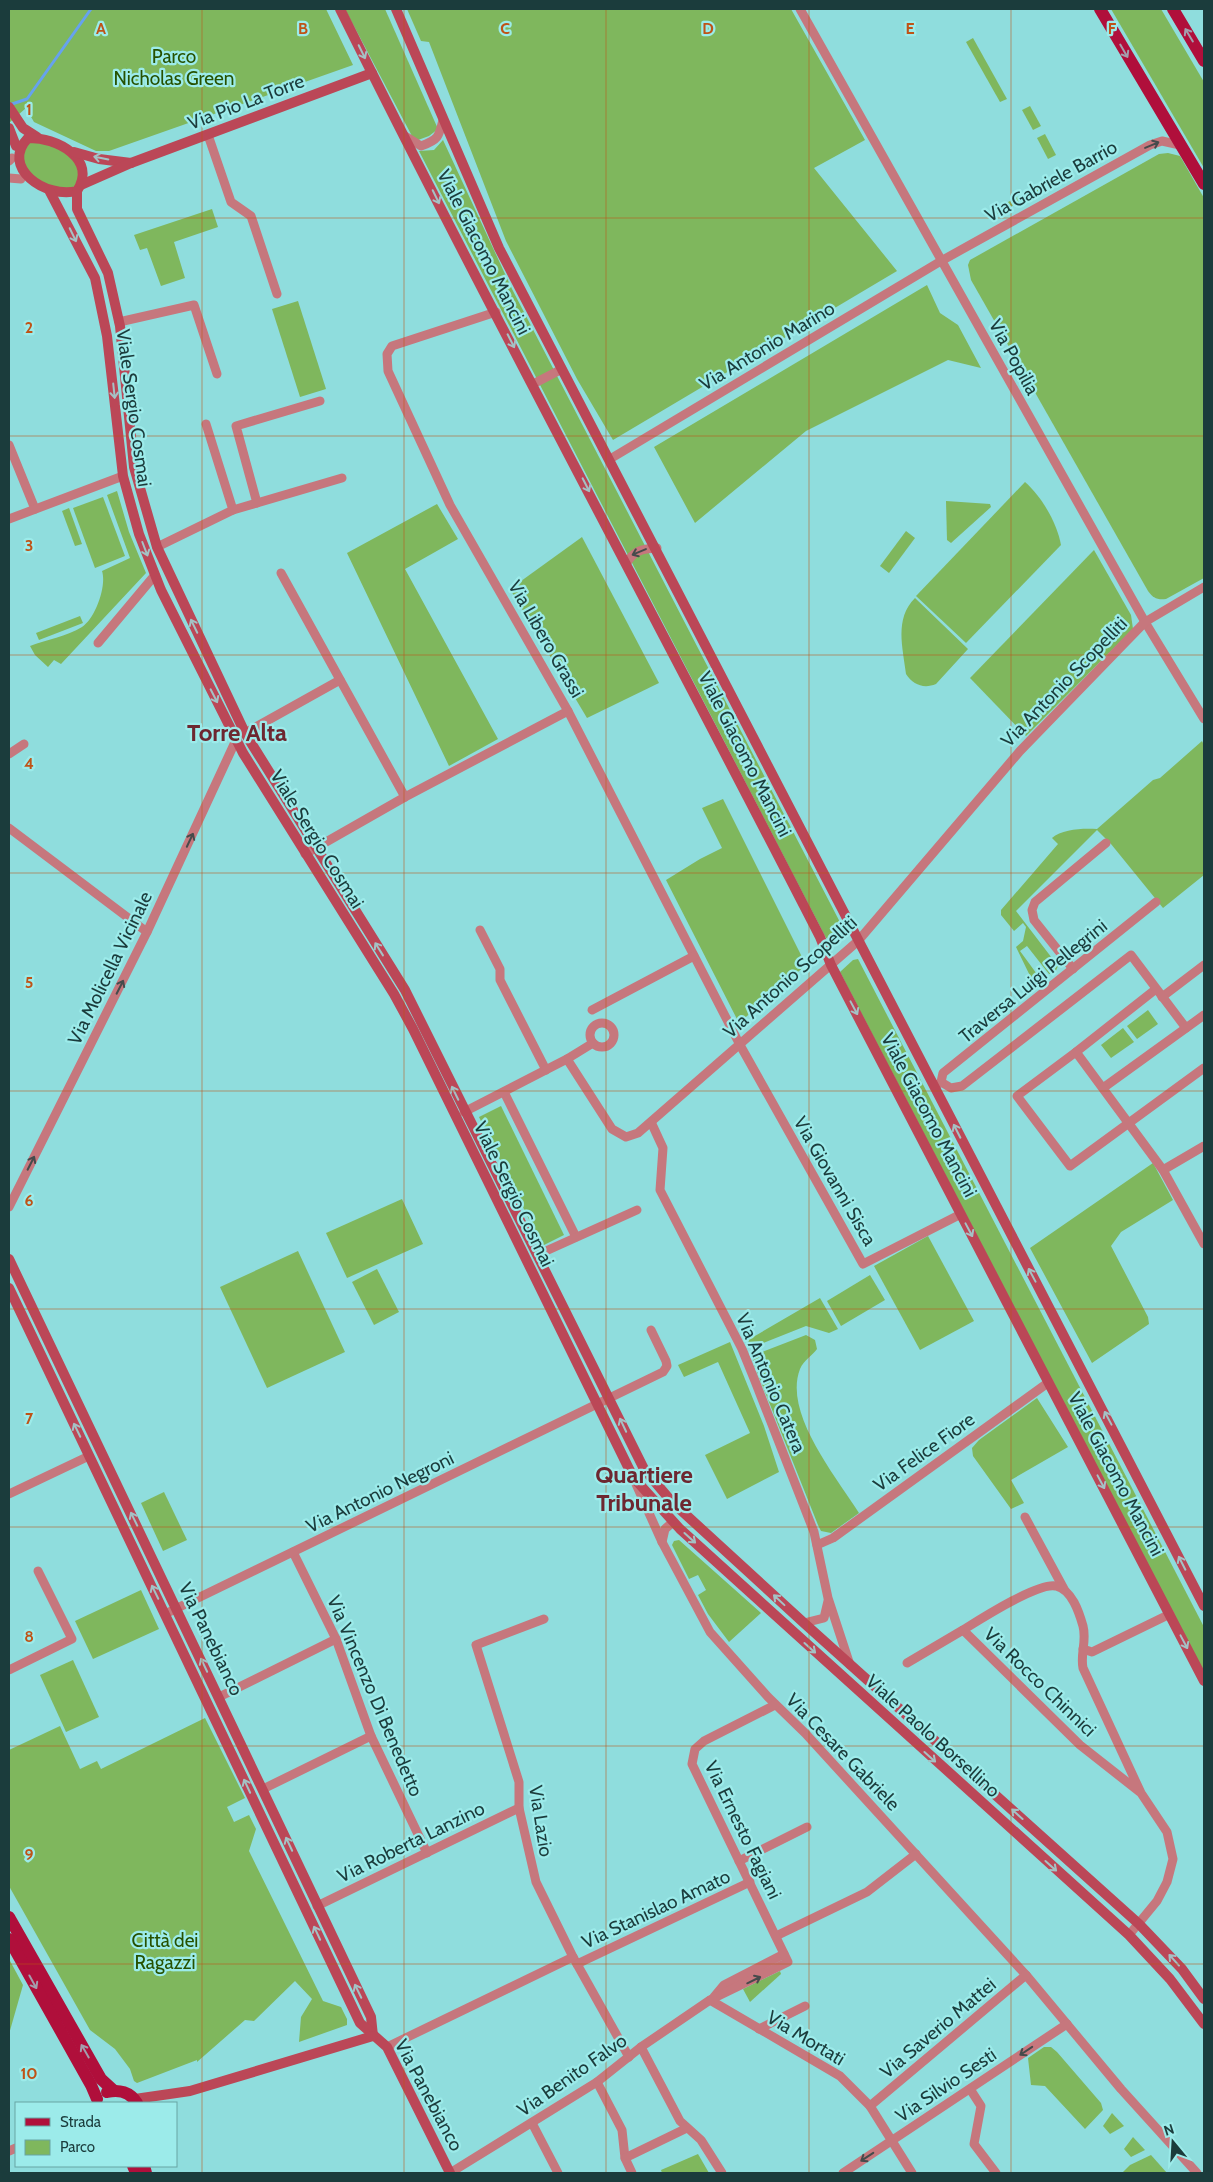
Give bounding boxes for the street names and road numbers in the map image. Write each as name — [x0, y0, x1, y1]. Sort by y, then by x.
street label: Via Pio La Torre — [185, 69, 308, 135]
street label: Via Gabriele Barrio — [981, 135, 1121, 227]
street label: Viale Giacomo Mancini — [432, 165, 536, 339]
street label: Via Antonio Marino — [695, 297, 839, 395]
street label: Via Popilia — [984, 315, 1044, 399]
street label: Viale Sergio Cosmai — [112, 328, 156, 488]
street label: Via Libero Grassi — [503, 576, 589, 702]
street label: Via Antonio Scopelliti — [996, 612, 1132, 752]
street label: Viale Giacomo Mancini — [693, 667, 797, 841]
street label: Viale Sergio Cosmai — [265, 766, 369, 912]
street label: Via Molicella Vicinale — [63, 887, 157, 1048]
street label: Via Antonio Scopelliti — [718, 911, 862, 1043]
street label: Traversa Luigi Pellegrini — [954, 914, 1112, 1048]
street label: Viale Giacomo Mancini — [876, 1029, 982, 1201]
street label: Via Giovanni Sisca — [789, 1112, 881, 1250]
street label: Viale Sergio Cosmai — [469, 1118, 559, 1270]
street label: Via Antonio Catera — [731, 1310, 811, 1456]
street label: Viale Giacomo Mancini — [1063, 1388, 1169, 1560]
street label: Via Felice Fiore — [869, 1407, 979, 1496]
street label: Via Antonio Negroni — [302, 1446, 458, 1538]
street label: Via Panebianco — [174, 1579, 248, 1699]
street label: Via Vincenzo Di Benedetto — [322, 1592, 428, 1800]
street label: Via Rocco Chinnici — [979, 1623, 1101, 1741]
street label: Viale Paolo Borsellino — [861, 1670, 1005, 1802]
street label: Via Cesare Gabriele — [781, 1689, 905, 1816]
street label: Via Ernesto Fagiani — [700, 1757, 786, 1903]
street label: Via Lazio — [524, 1784, 558, 1858]
street label: Via Roberta Lanzino — [334, 1796, 488, 1888]
street label: Via Stanislao Amato — [578, 1865, 734, 1953]
street label: Via Saverio Mattei — [875, 1973, 1001, 2083]
street label: Via Mortati — [763, 2006, 849, 2070]
street label: Via Benito Falvo — [513, 2029, 631, 2121]
street label: Via Panebianco — [390, 2035, 468, 2155]
street label: Via Silvio Sesti — [891, 2043, 1001, 2127]

